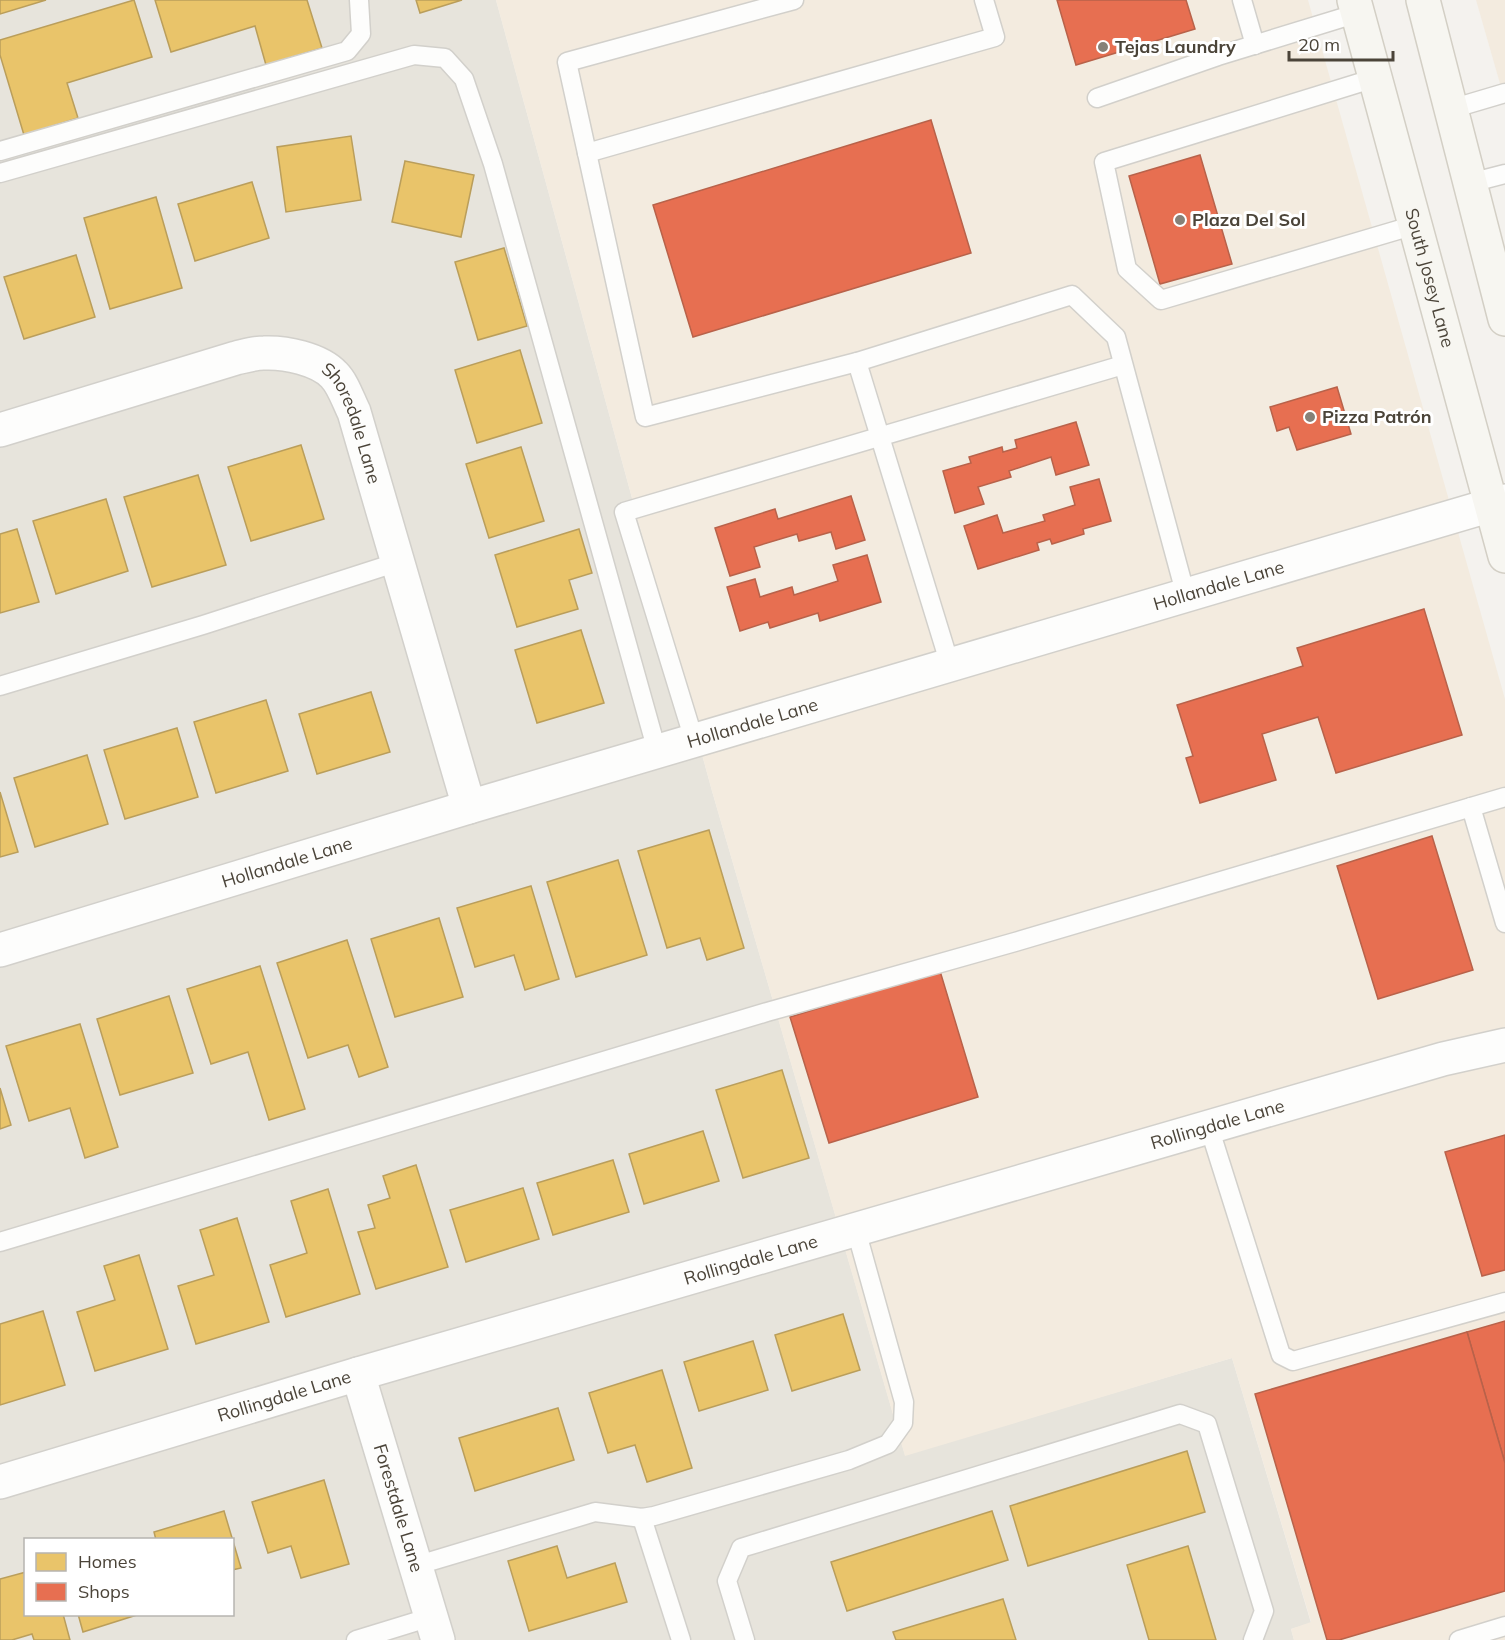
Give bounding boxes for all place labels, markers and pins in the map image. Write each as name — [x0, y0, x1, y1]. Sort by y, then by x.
place label: Tejas Laundry — [1115, 35, 1236, 58]
marker: Tejas Laundry — [1096, 40, 1110, 54]
place label: Plaza Del Sol — [1192, 208, 1306, 231]
marker: Plaza Del Sol — [1173, 213, 1187, 227]
place label: Pizza Patrón — [1322, 405, 1432, 428]
marker: Pizza Patrón — [1303, 410, 1317, 424]

